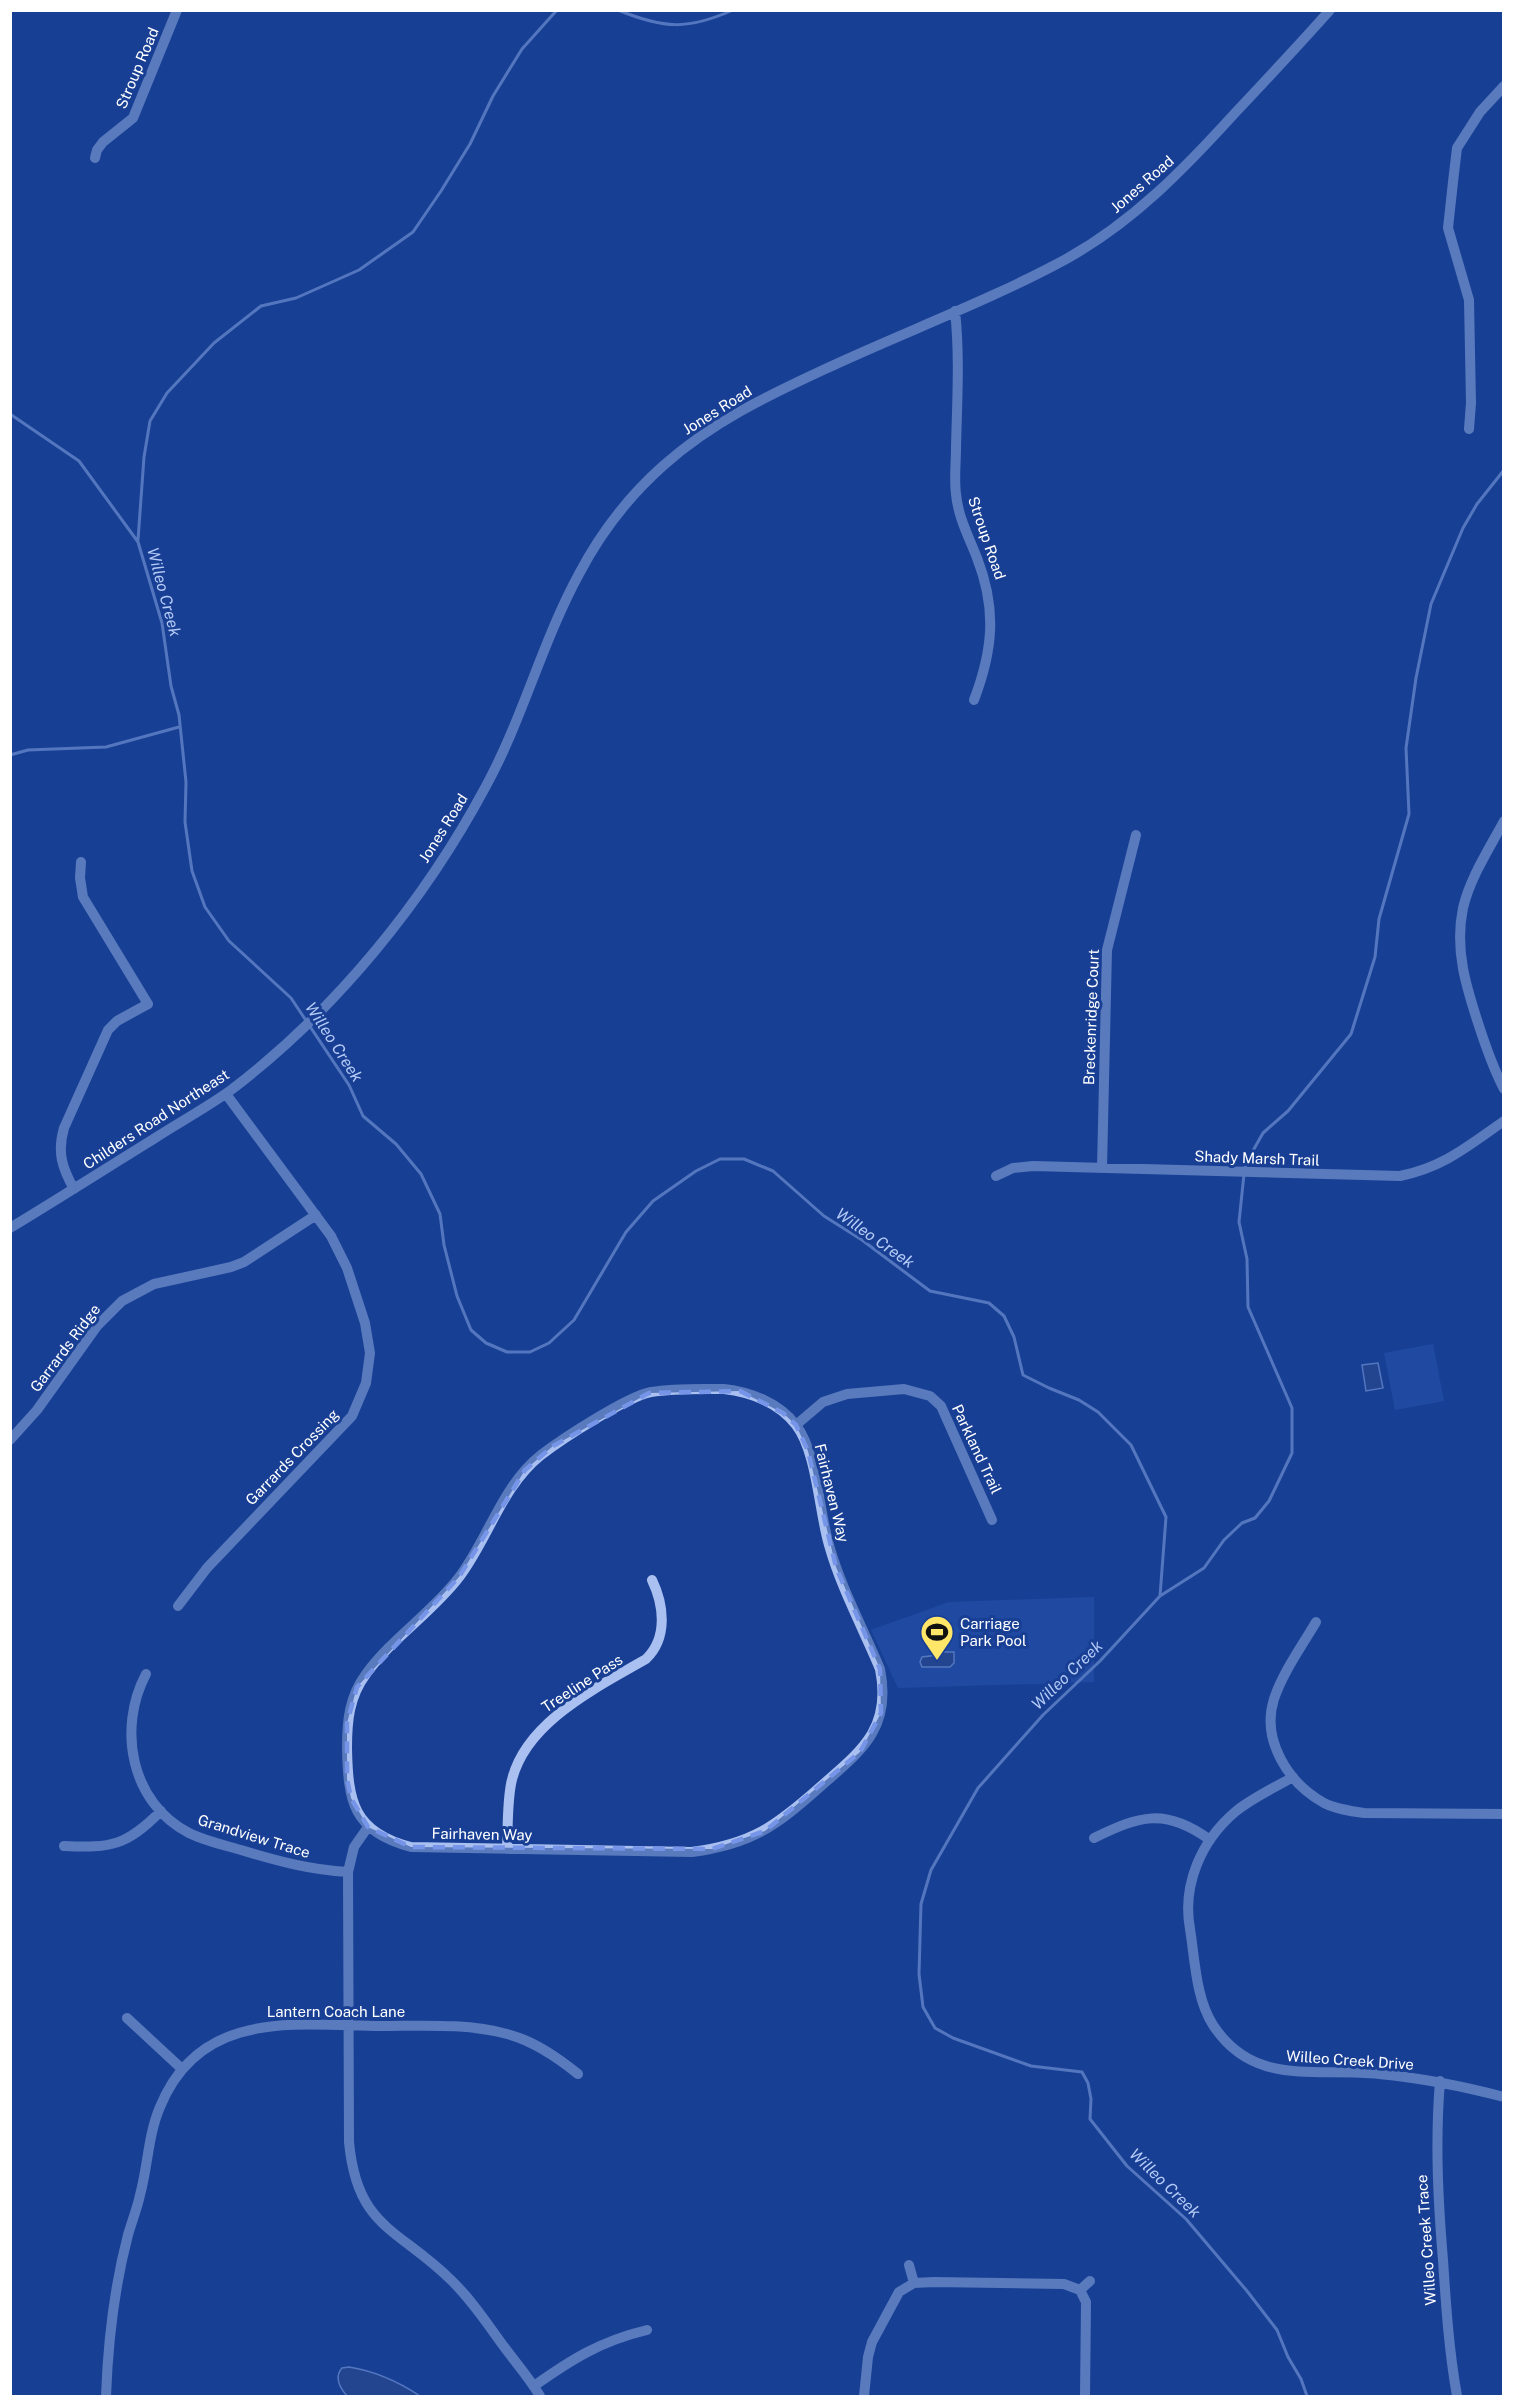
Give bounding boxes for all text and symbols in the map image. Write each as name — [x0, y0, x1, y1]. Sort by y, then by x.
street label: Stroup Road — [112, 25, 162, 111]
street label: Jones Road — [1107, 152, 1177, 216]
street label: Jones Road — [679, 382, 755, 438]
street label: Stroup Road — [965, 494, 1009, 582]
water label: Willeo Creek — [143, 545, 185, 639]
street label: Jones Road — [415, 790, 471, 866]
street label: Breckenridge Court — [1080, 948, 1102, 1085]
water label: Willeo Creek — [301, 999, 367, 1086]
street label: Childers Road Northeast — [80, 1065, 232, 1172]
street label: Shady Marsh Trail — [1194, 1147, 1320, 1169]
water label: Willeo Creek — [832, 1204, 918, 1272]
street label: Garrards Ridge — [27, 1301, 103, 1395]
street label: Parkland Trail — [949, 1402, 1005, 1496]
street label: Garrards Crossing — [242, 1406, 342, 1508]
street label: Fairhaven Way — [812, 1442, 852, 1544]
sports icon: Carriage Park Pool — [919, 1614, 955, 1661]
place label: Carriage Park Pool — [960, 1615, 1027, 1649]
water label: Willeo Creek — [1028, 1636, 1107, 1714]
street label: Treeline Pass — [538, 1651, 626, 1715]
street label: Grandview Trace — [196, 1811, 312, 1861]
street label: Fairhaven Way — [431, 1825, 533, 1843]
street label: Lantern Coach Lane — [267, 2003, 405, 2020]
street label: Willeo Creek Drive — [1285, 2047, 1415, 2073]
water label: Willeo Creek — [1126, 2144, 1205, 2222]
street label: Willeo Creek Trace — [1413, 2174, 1439, 2306]

